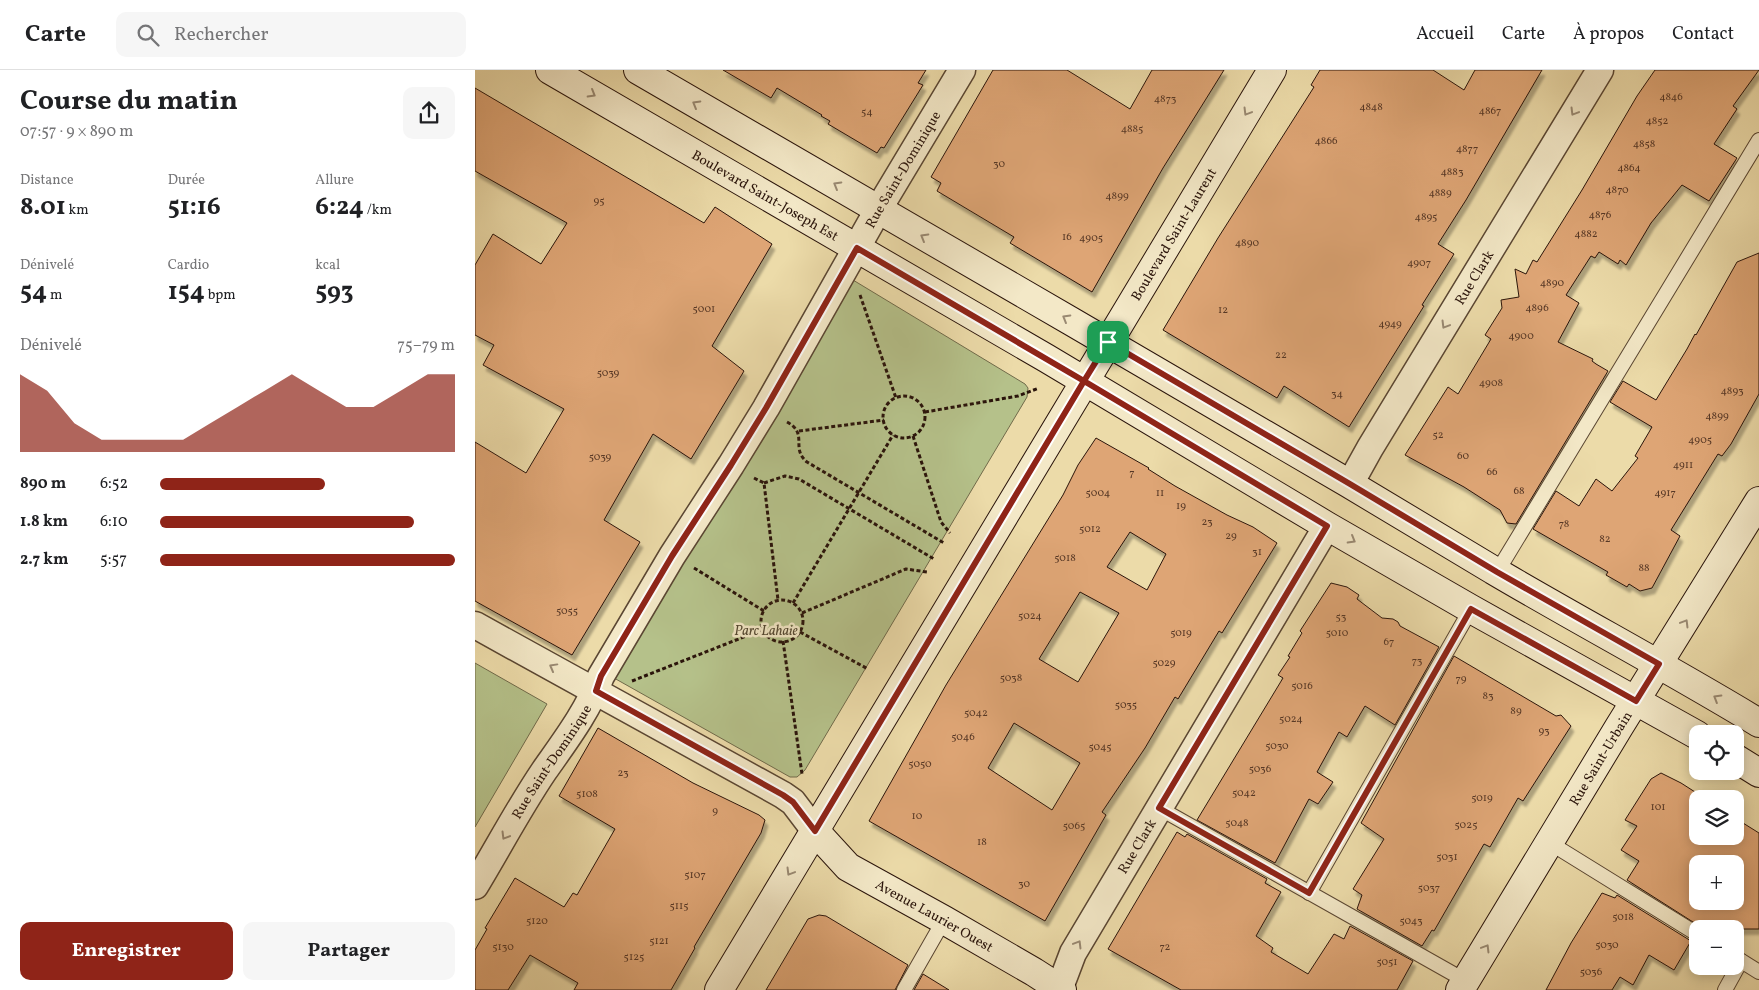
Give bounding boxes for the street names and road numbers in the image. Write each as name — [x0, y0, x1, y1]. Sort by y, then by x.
street label: Rue Saint-Dominique — [862, 108, 946, 232]
street label: Boulevard Saint-Joseph Est — [688, 146, 841, 246]
street label: Boulevard Saint-Laurent — [1127, 165, 1222, 305]
street label: Rue Clark — [1451, 247, 1499, 309]
street label: Rue Saint-Dominique — [508, 701, 597, 823]
street label: Rue Saint-Urbain — [1566, 708, 1637, 810]
street label: Rue Clark — [1114, 816, 1162, 878]
street label: Avenue Laurier Ouest — [871, 876, 996, 957]

